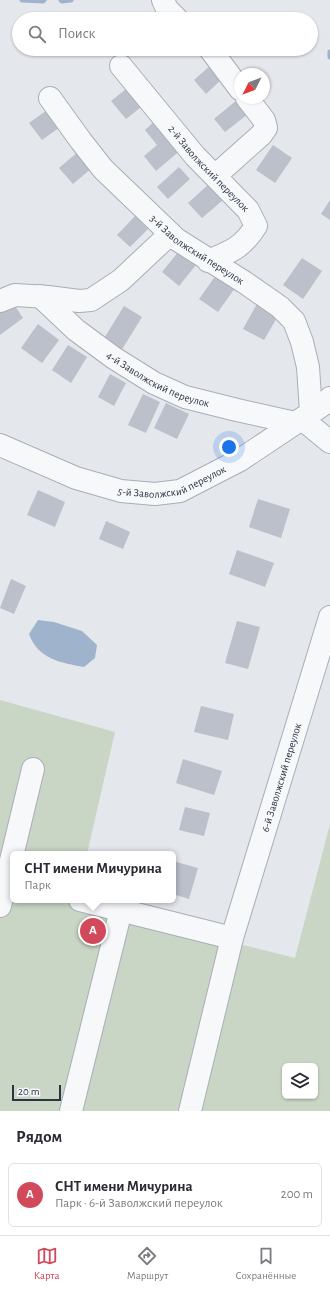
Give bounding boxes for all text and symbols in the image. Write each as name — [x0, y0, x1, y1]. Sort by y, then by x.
search box — [12, 12, 318, 56]
icon: search — [26, 23, 48, 45]
text: Поиск — [58, 26, 96, 41]
north arrow — [234, 68, 270, 104]
street label: 2-й Заволжский переулок — [166, 123, 251, 214]
street label: 3-й Заволжский переулок — [148, 212, 246, 287]
street label: 4-й Заволжский переулок — [104, 350, 210, 409]
your location — [219, 437, 239, 457]
street label: 5-й Заволжский переулок — [116, 463, 228, 500]
street label: 6-й Заволжский переулок — [260, 722, 303, 833]
popup — [10, 851, 176, 903]
text: СНТ имени Мичурина — [24, 861, 162, 876]
text: Парк — [24, 879, 51, 892]
pin: A — [80, 916, 106, 946]
map controls — [282, 1063, 318, 1099]
button: layers — [282, 1063, 318, 1099]
scale bar — [12, 1083, 61, 1102]
text: 20 m — [18, 1086, 39, 1097]
text: Рядом — [16, 1128, 62, 1145]
text: СНТ имени Мичурина — [55, 1179, 193, 1194]
text: A — [26, 1188, 34, 1201]
text: 200 m — [281, 1188, 313, 1201]
text: Парк · 6-й Заволжский переулок — [55, 1197, 223, 1210]
tab: Карта — [34, 1245, 59, 1282]
tab: Маршрут — [127, 1245, 168, 1282]
tab: Сохранённые — [236, 1245, 296, 1282]

